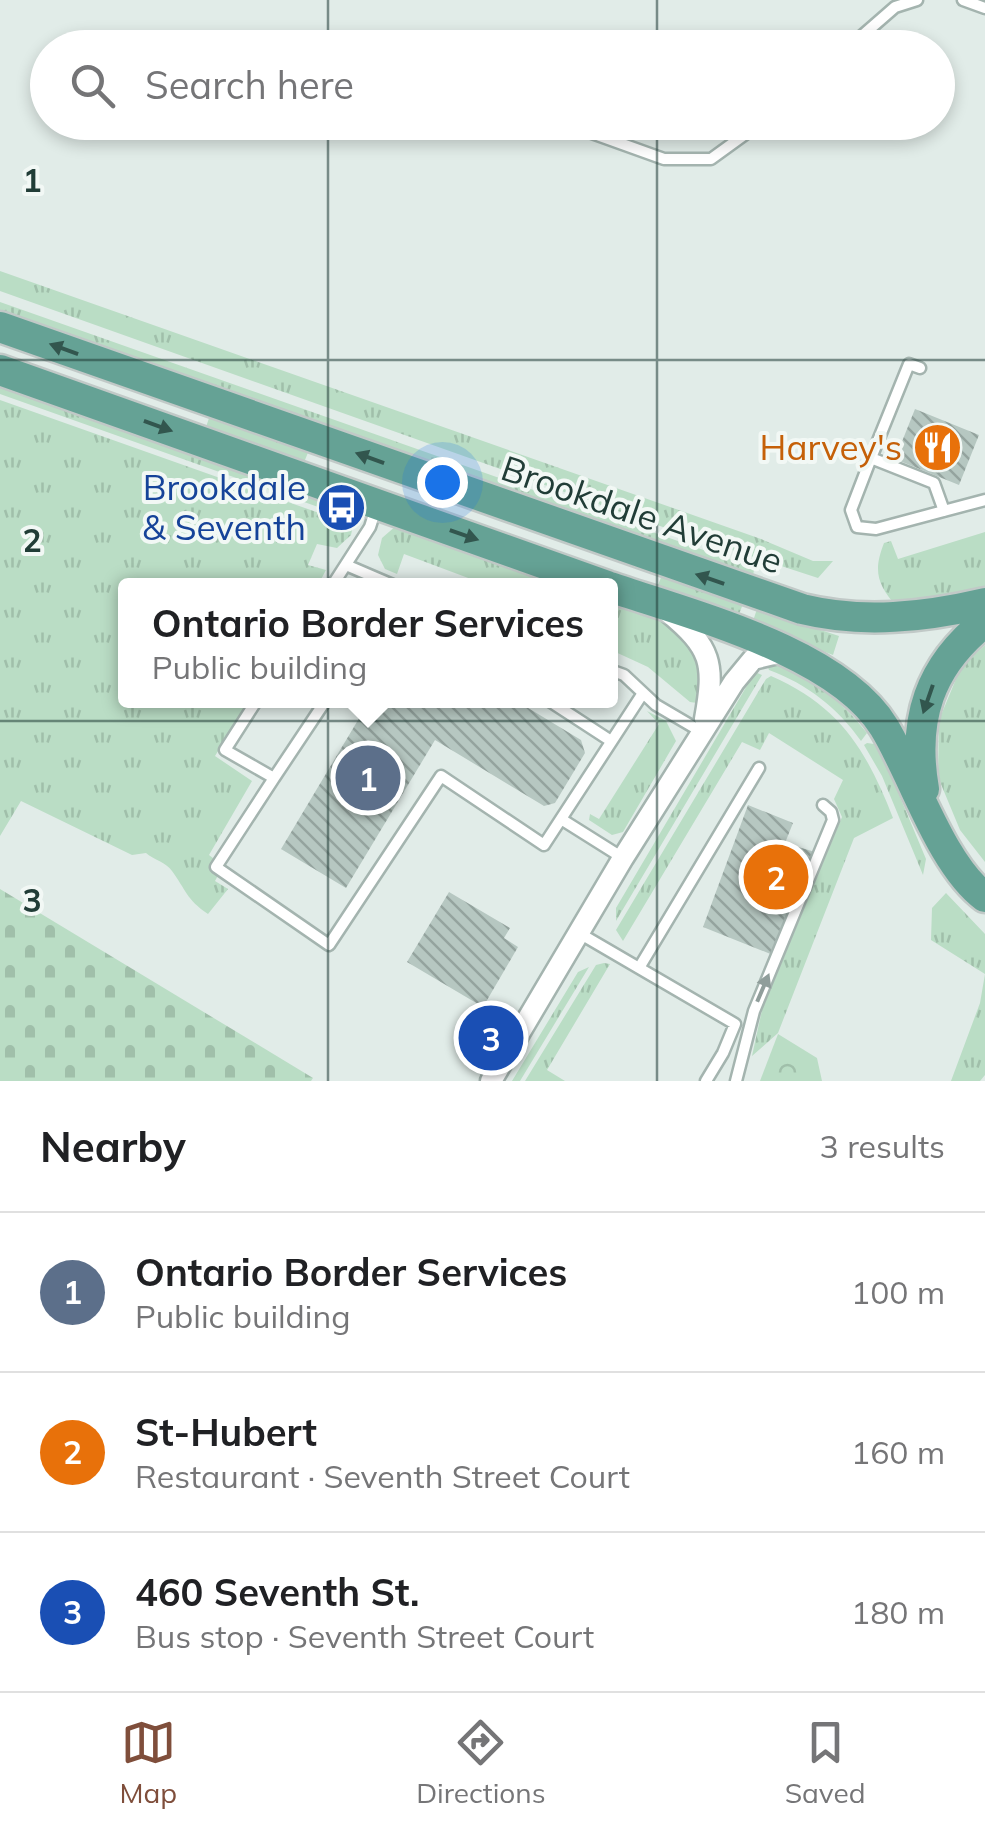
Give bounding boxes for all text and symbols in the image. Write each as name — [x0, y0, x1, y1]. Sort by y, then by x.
search box — [30, 30, 955, 140]
icon: search — [65, 58, 120, 113]
text: Search here — [145, 61, 354, 109]
text: 1 — [22, 160, 42, 200]
one-way arrow — [49, 341, 79, 356]
one-way arrow — [143, 419, 173, 434]
restaurant icon: Harvey's — [911, 421, 963, 473]
place label: Harvey's — [760, 425, 902, 469]
street label: Brookdale Avenue — [496, 445, 788, 583]
one-way arrow — [355, 450, 385, 465]
your location — [417, 457, 468, 508]
place label: Brookdale & Seventh — [142, 465, 306, 549]
bus stop icon: Brookdale & Seventh — [315, 481, 367, 533]
text: 2 — [22, 520, 42, 560]
one-way arrow — [449, 528, 479, 543]
one-way arrow — [694, 570, 724, 585]
popup — [118, 578, 618, 708]
text: Ontario Border Services — [152, 599, 584, 647]
text: Public building — [152, 647, 367, 687]
one-way arrow — [920, 684, 935, 714]
pin: 1 — [336, 740, 400, 816]
pin: 2 — [744, 840, 808, 914]
text: 3 — [22, 880, 42, 920]
one-way arrow — [756, 972, 772, 1002]
pin: 3 — [458, 1000, 524, 1076]
text: Nearby — [40, 1120, 186, 1173]
text: 3 results — [820, 1126, 945, 1166]
text: Ontario Border Services — [135, 1248, 567, 1296]
text: 1 — [63, 1272, 82, 1312]
text: 100 m — [851, 1272, 945, 1312]
text: Public building — [135, 1296, 350, 1336]
text: St-Hubert — [135, 1408, 317, 1456]
text: 2 — [63, 1432, 82, 1472]
text: 160 m — [851, 1432, 945, 1472]
text: Restaurant · Seventh Street Court — [135, 1456, 630, 1496]
text: 460 Seventh St. — [135, 1568, 419, 1616]
text: 3 — [63, 1592, 82, 1632]
text: 180 m — [851, 1592, 945, 1632]
text: Bus stop · Seventh Street Court — [135, 1616, 594, 1656]
tab: Map — [120, 1715, 177, 1810]
tab: Directions — [416, 1715, 546, 1810]
tab: Saved — [785, 1715, 865, 1810]

